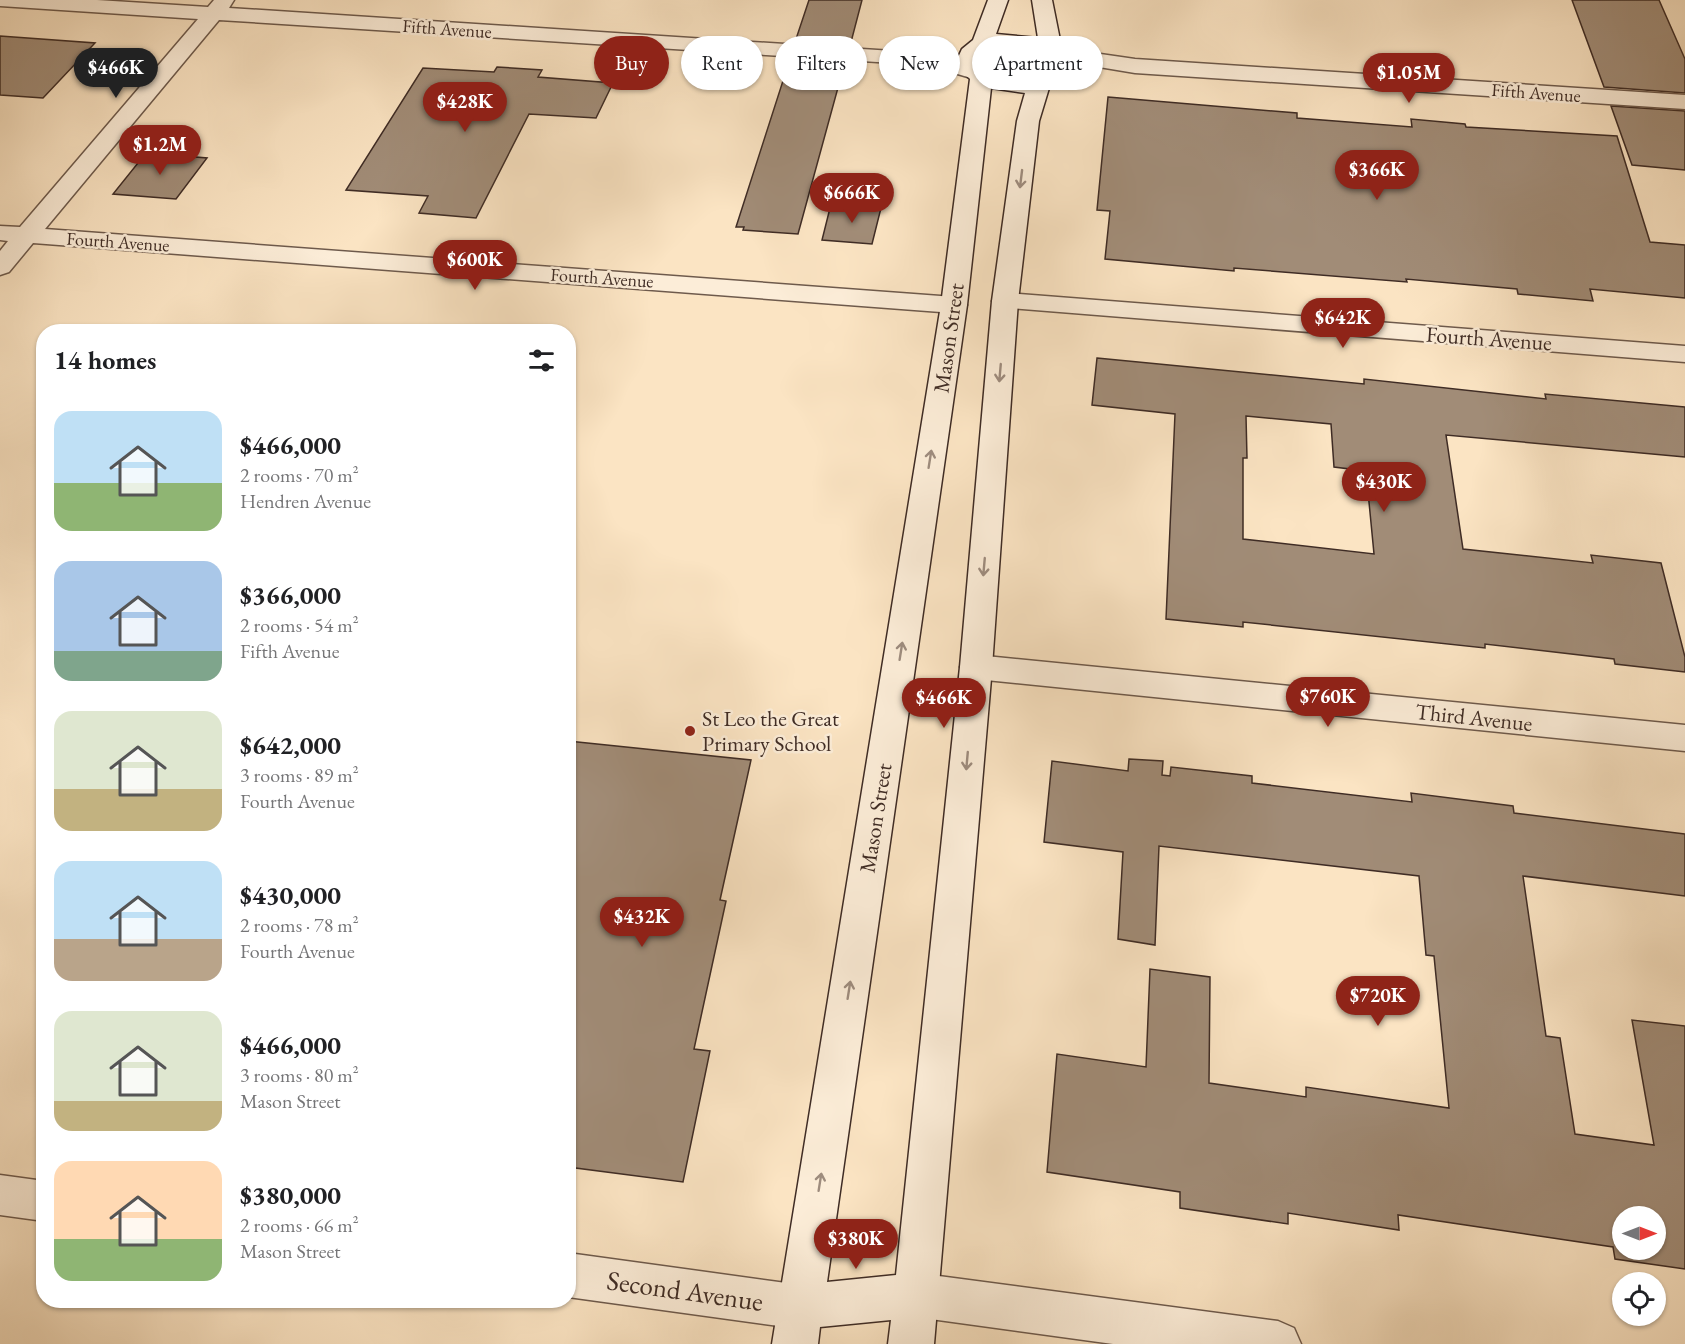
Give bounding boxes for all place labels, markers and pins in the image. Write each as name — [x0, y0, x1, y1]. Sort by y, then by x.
pin: $466K — [74, 48, 158, 99]
pin: $1.05M — [1360, 53, 1458, 104]
pin: $428K — [423, 82, 507, 133]
pin: $1.2M — [118, 125, 202, 176]
pin: $366K — [1335, 150, 1419, 201]
pin: $666K — [810, 173, 894, 224]
pin: $600K — [433, 240, 517, 291]
pin: $642K — [1301, 298, 1385, 349]
pin: $430K — [1342, 462, 1426, 513]
pin: $760K — [1286, 677, 1370, 728]
pin: $466K — [902, 678, 986, 729]
place label: St Leo the Great Primary School — [702, 704, 839, 758]
marker: St Leo the Great Primary School — [683, 724, 697, 738]
pin: $432K — [600, 897, 684, 948]
pin: $720K — [1336, 976, 1420, 1027]
pin: $380K — [814, 1219, 898, 1270]

